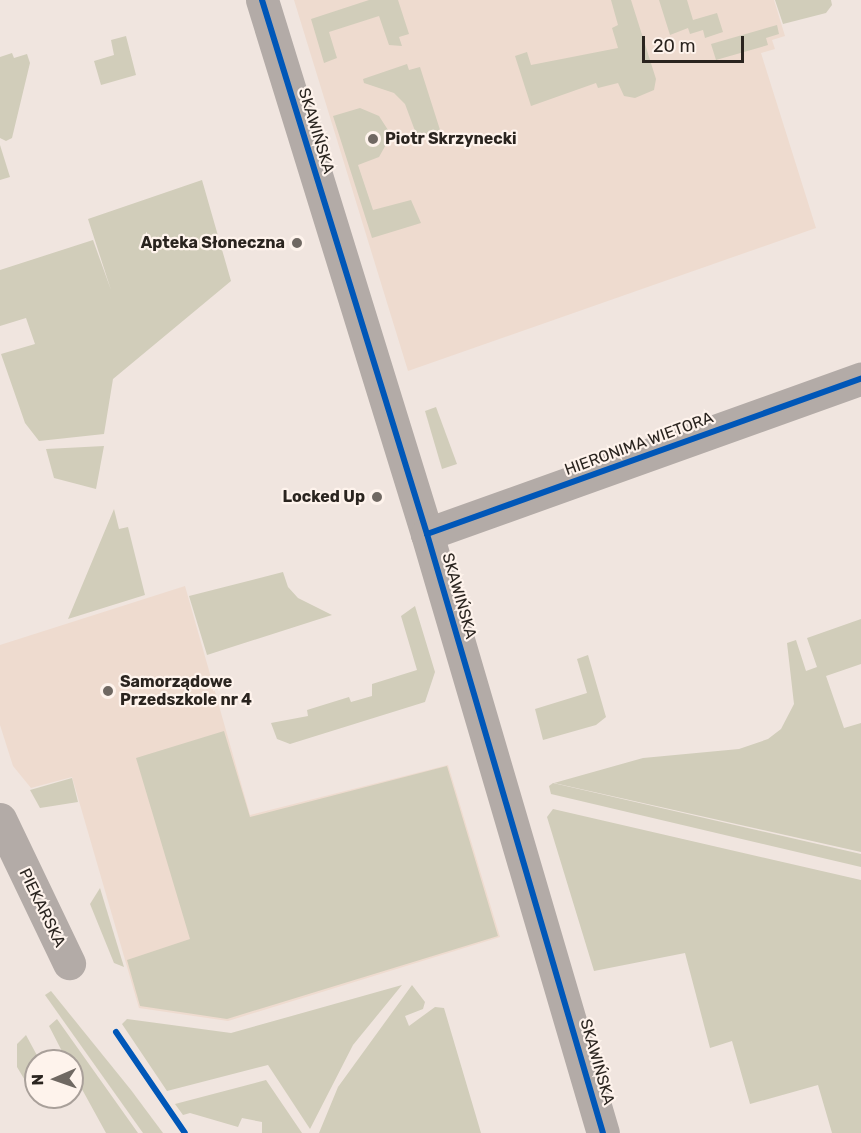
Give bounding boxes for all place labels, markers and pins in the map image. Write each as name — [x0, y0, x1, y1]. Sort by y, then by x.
place label: Piotr Skrzynecki — [385, 129, 517, 149]
marker: Piotr Skrzynecki — [366, 132, 380, 146]
place label: Apteka Słoneczna — [141, 233, 285, 253]
marker: Apteka Słoneczna — [290, 236, 304, 250]
place label: Locked Up — [283, 487, 365, 507]
marker: Locked Up — [370, 490, 384, 504]
place label: Samorządowe Przedszkole nr 4 — [120, 672, 252, 710]
marker: Samorządowe Przedszkole nr 4 — [101, 684, 115, 698]

